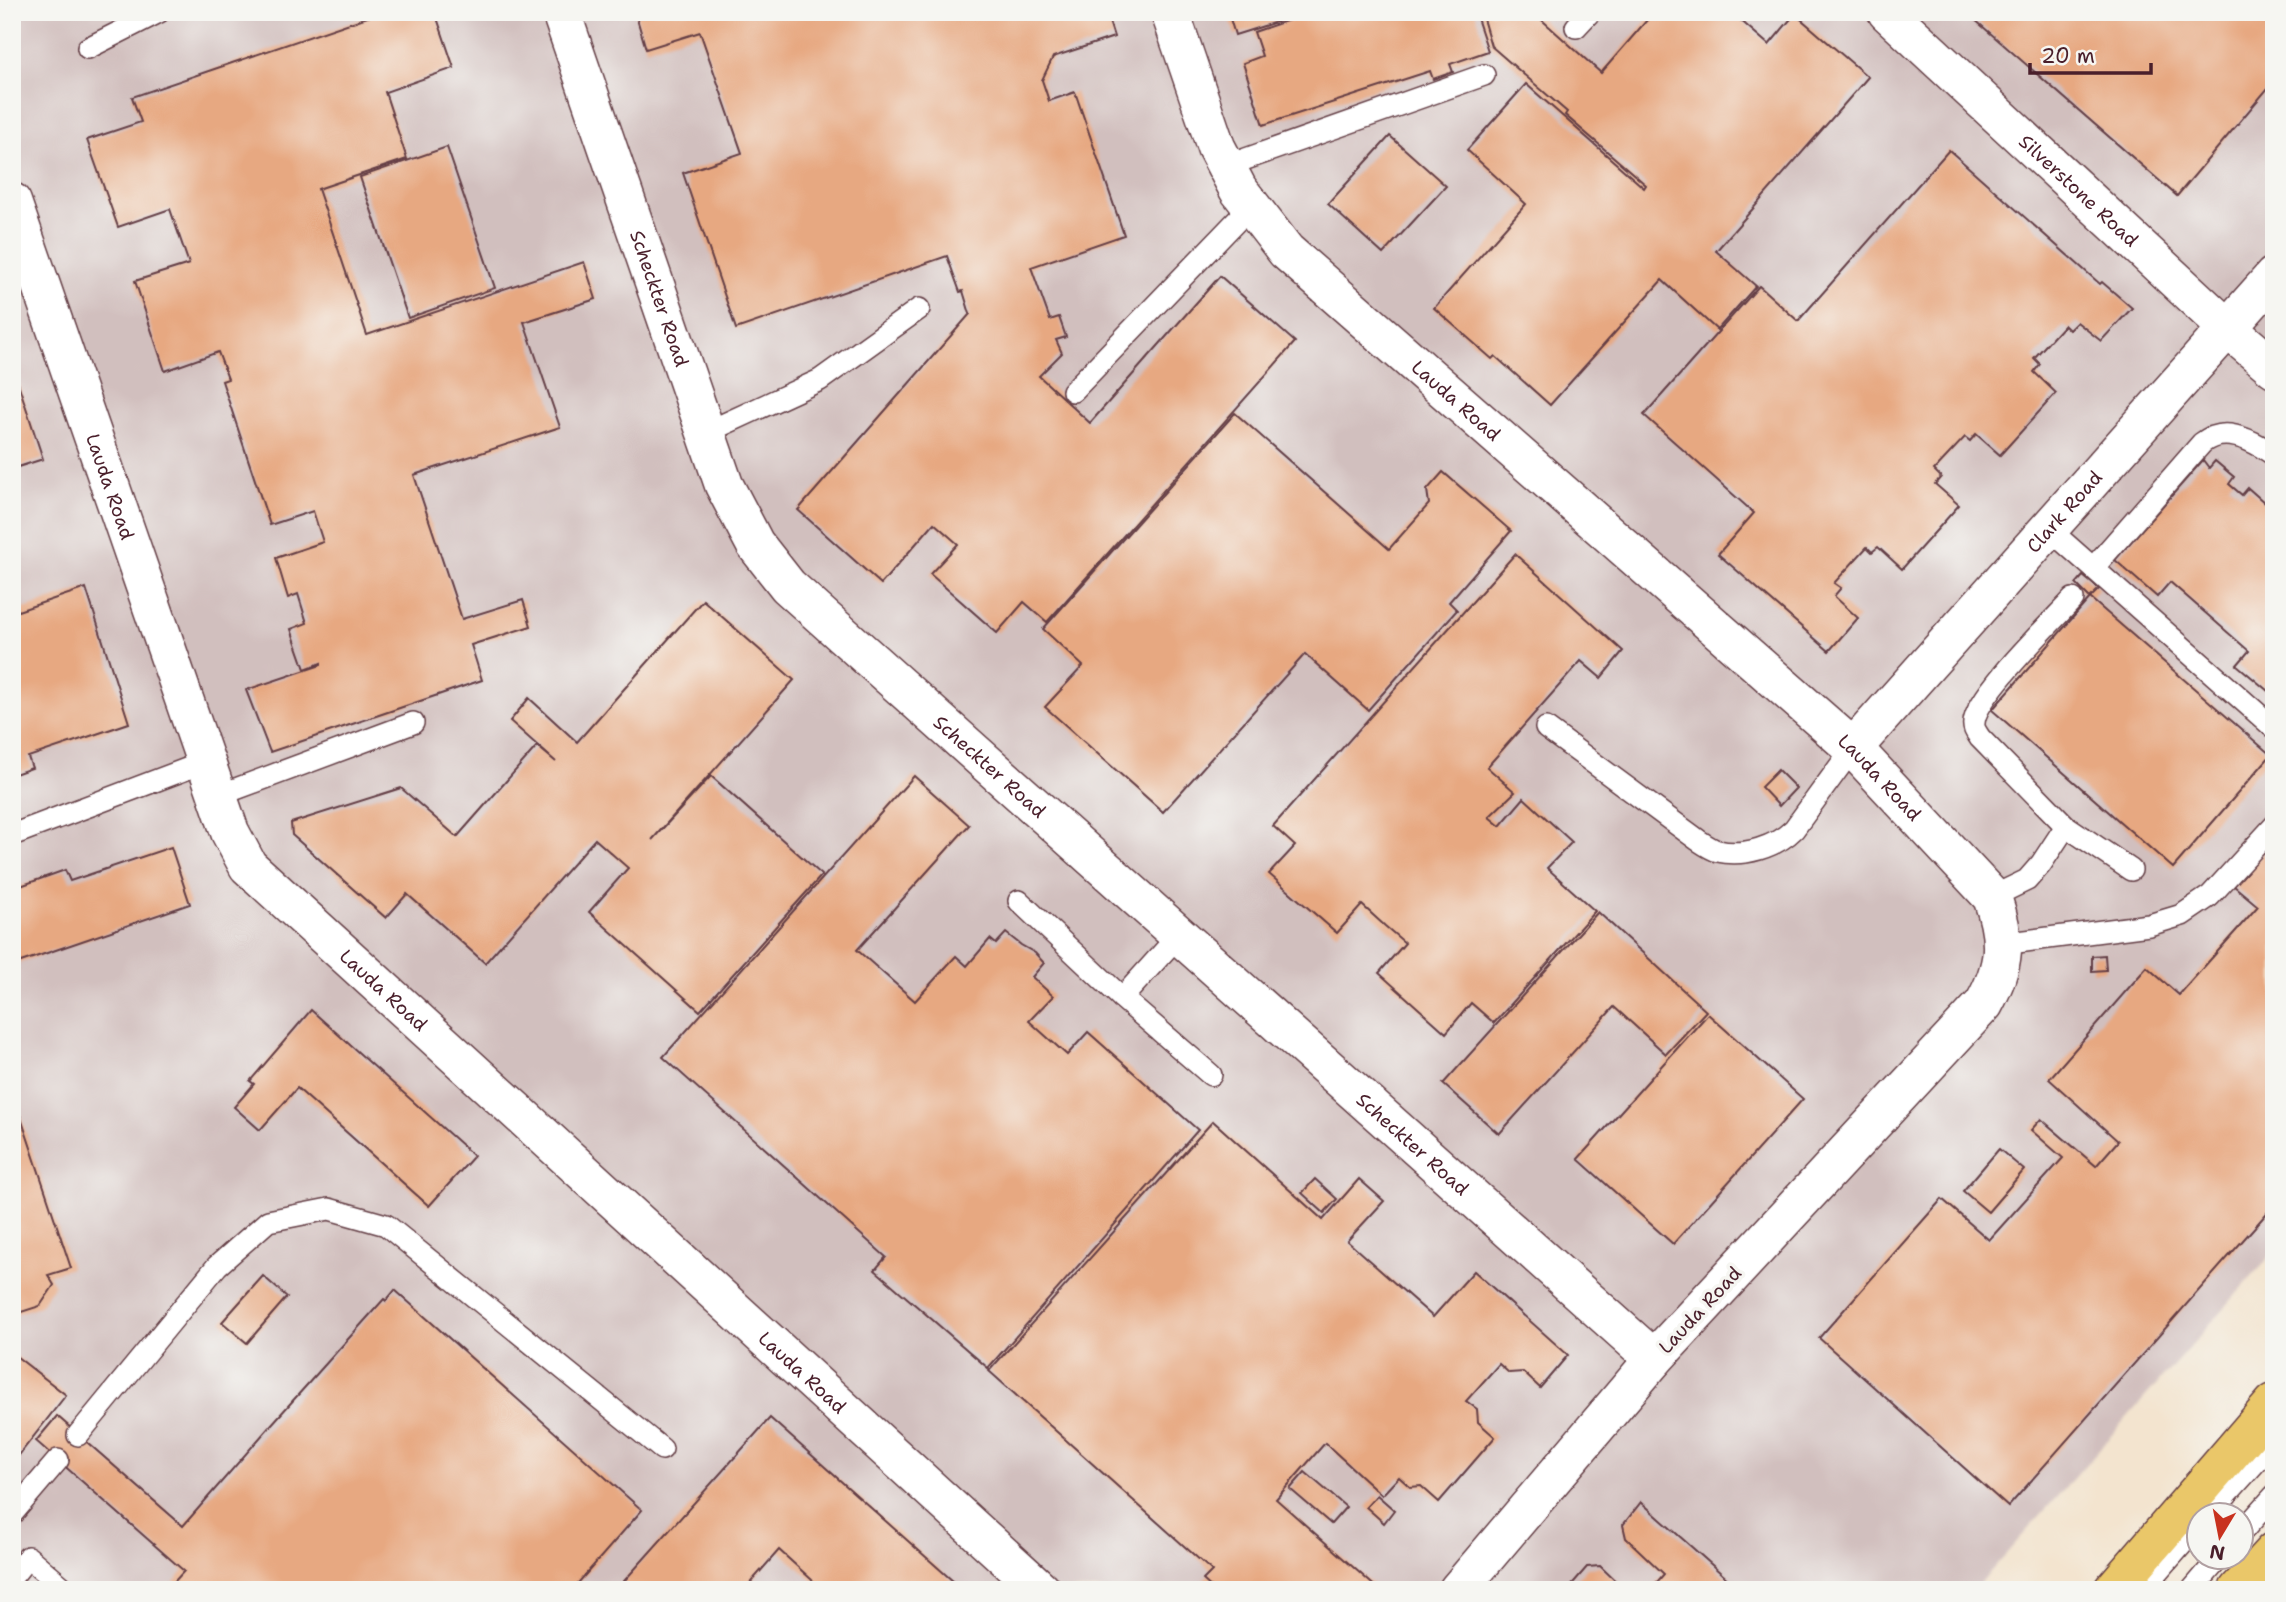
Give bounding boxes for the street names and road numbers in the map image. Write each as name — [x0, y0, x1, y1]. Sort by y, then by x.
street label: Silverstone Road — [2014, 129, 2144, 252]
street label: Scheckter Road — [625, 227, 695, 370]
street label: Lauda Road — [1406, 354, 1506, 446]
street label: Lauda Road — [81, 430, 140, 543]
street label: Clark Road — [2021, 465, 2107, 558]
street label: Scheckter Road — [928, 709, 1051, 823]
street label: Lauda Road — [1833, 728, 1927, 826]
street label: Lauda Road — [334, 943, 433, 1037]
street label: Scheckter Road — [1351, 1087, 1474, 1201]
street label: Lauda Road — [1653, 1261, 1747, 1359]
street label: Lauda Road — [753, 1326, 852, 1419]

